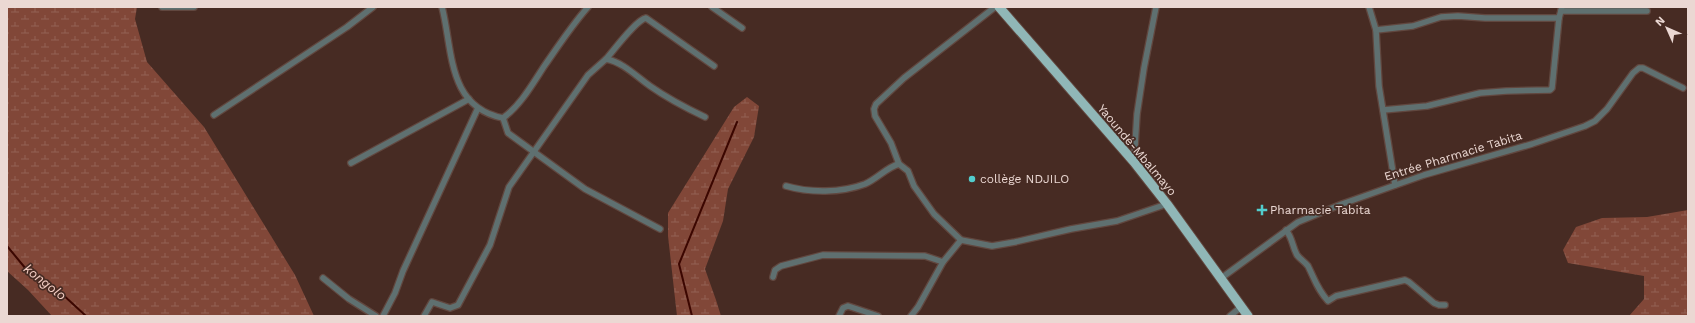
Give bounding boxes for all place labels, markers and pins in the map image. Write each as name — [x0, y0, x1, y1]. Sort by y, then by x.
place label: collège NDJILO — [980, 172, 1069, 186]
marker: collège NDJILO — [967, 174, 977, 184]
place label: Pharmacie Tabita — [1270, 203, 1371, 217]
marker: Pharmacie Tabita — [1257, 205, 1267, 215]

